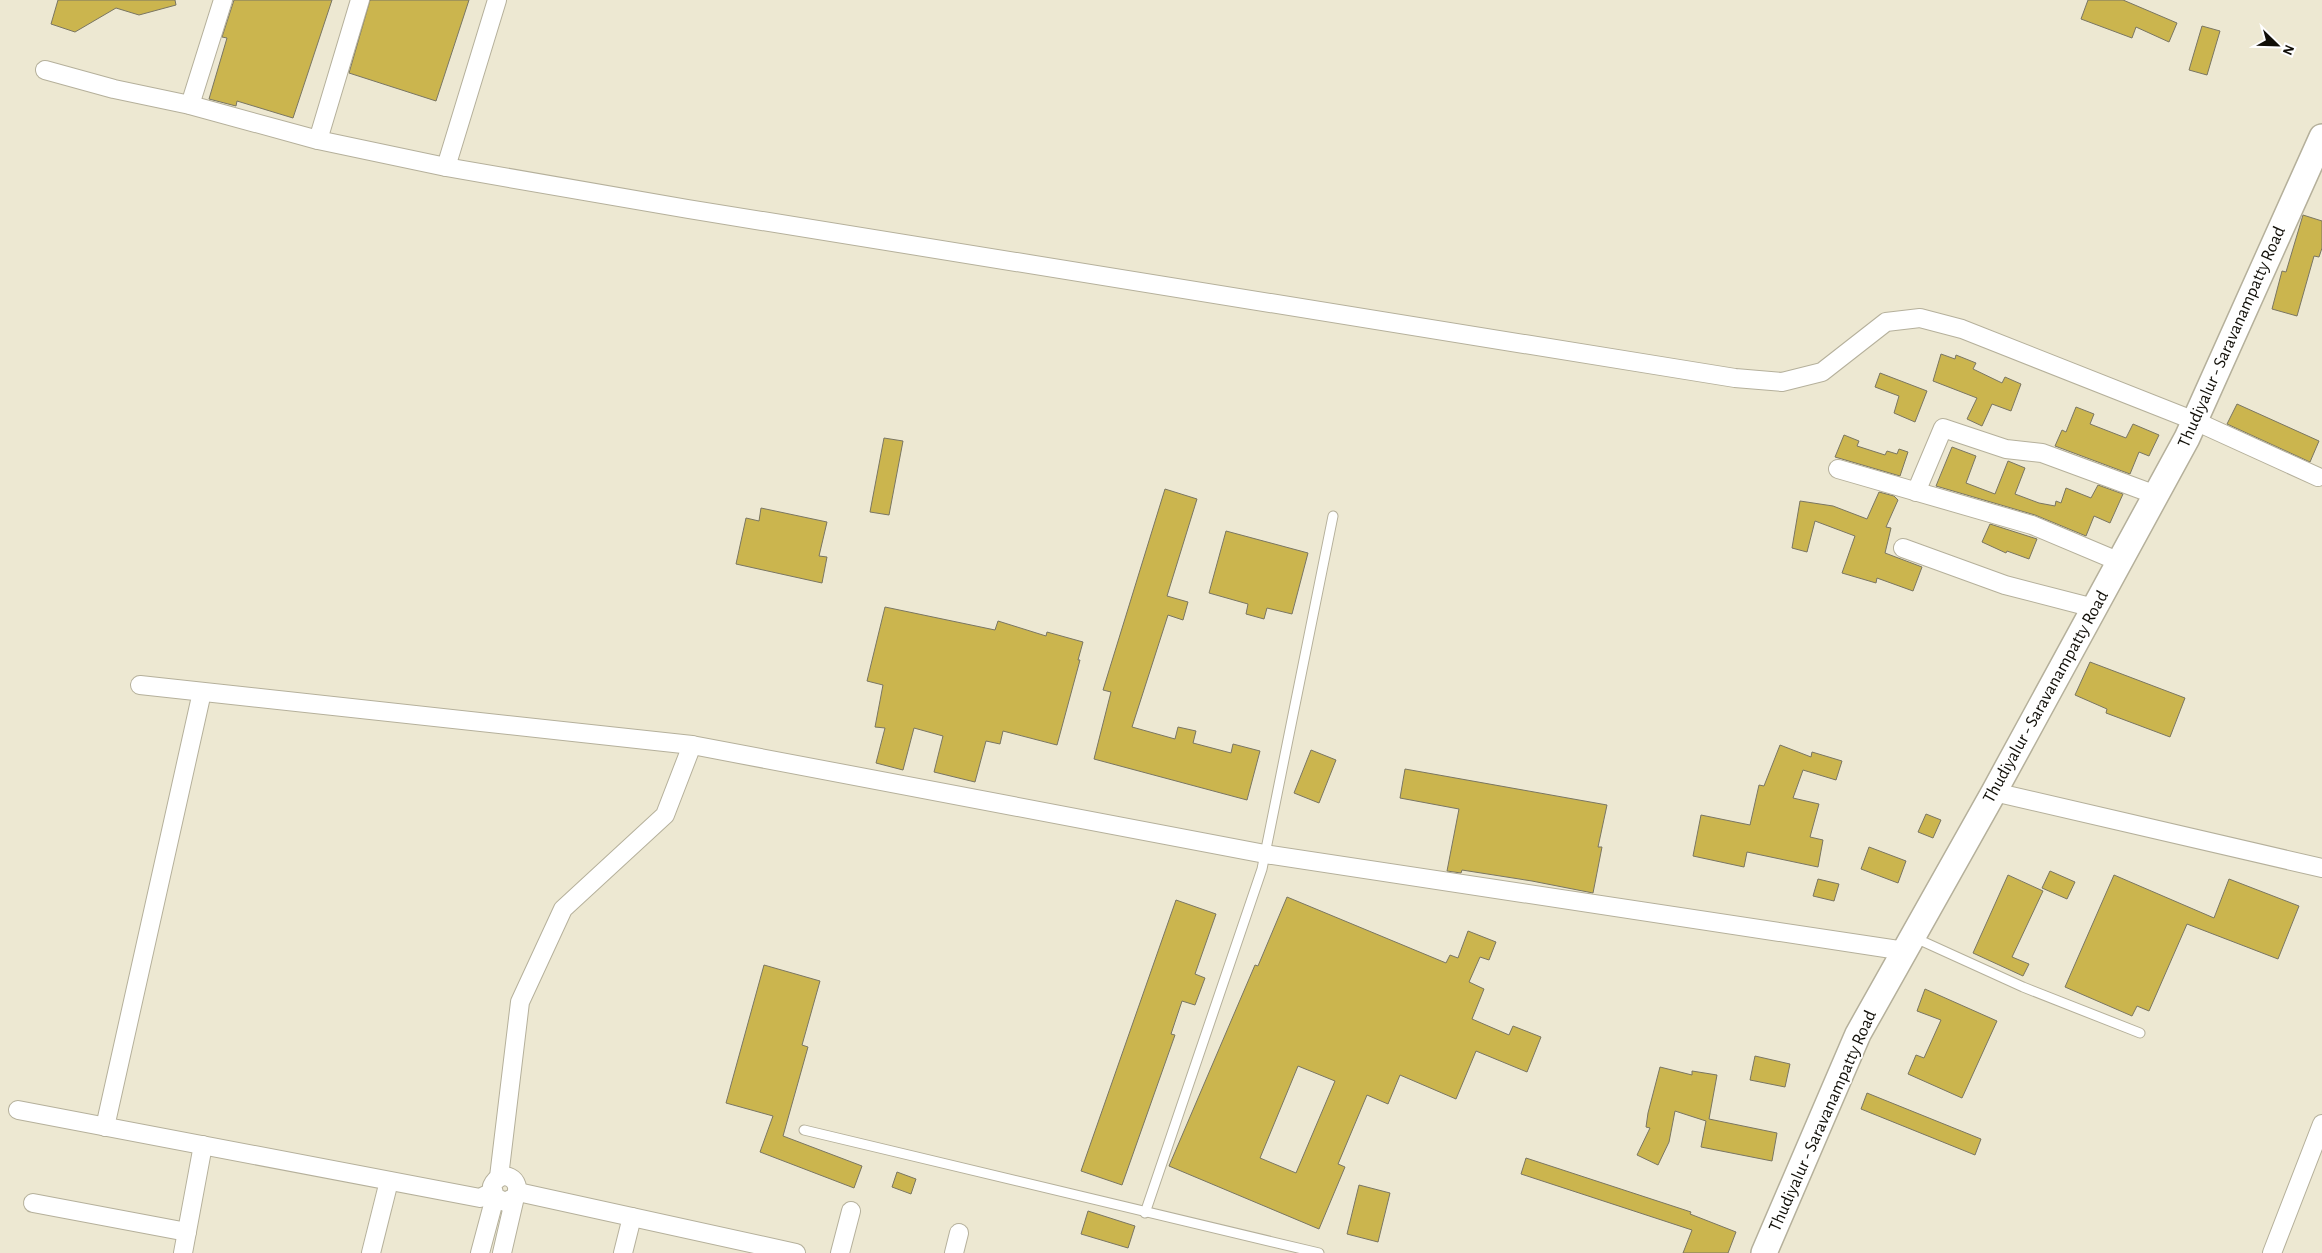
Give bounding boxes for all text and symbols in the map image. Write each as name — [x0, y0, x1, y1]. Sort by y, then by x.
north arrow — [2252, 20, 2302, 70]
text: N — [2280, 42, 2296, 57]
street label: Thudiyalur - Saravanampatty Road — [2175, 224, 2289, 450]
street label: Thudiyalur - Saravanampatty Road — [1980, 588, 2112, 806]
street label: Thudiyalur - Saravanampatty Road — [1766, 1008, 1880, 1234]

